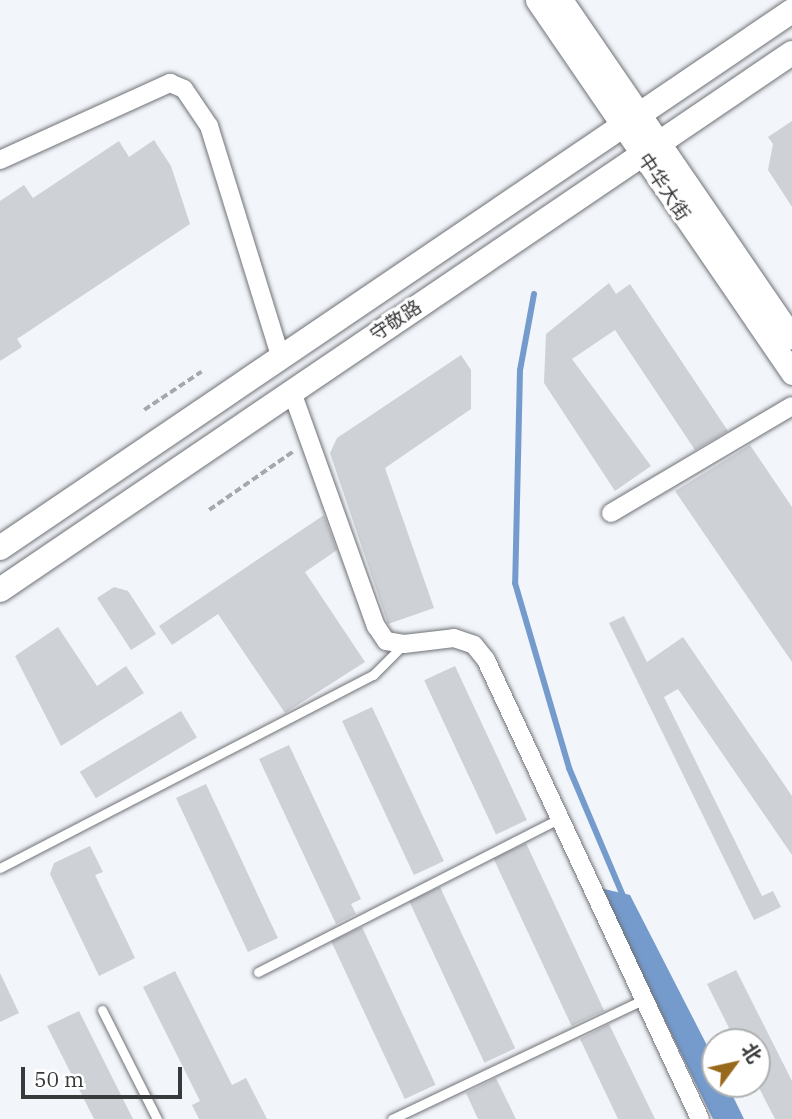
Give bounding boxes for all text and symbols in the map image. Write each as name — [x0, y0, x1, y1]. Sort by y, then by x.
street label: 中华大街 — [633, 149, 695, 225]
street label: 守敬路 — [366, 296, 426, 346]
north arrow — [701, 1028, 771, 1098]
text: 北 — [737, 1038, 767, 1067]
scale bar — [24, 1052, 186, 1096]
text: 50 m — [34, 1065, 84, 1093]

